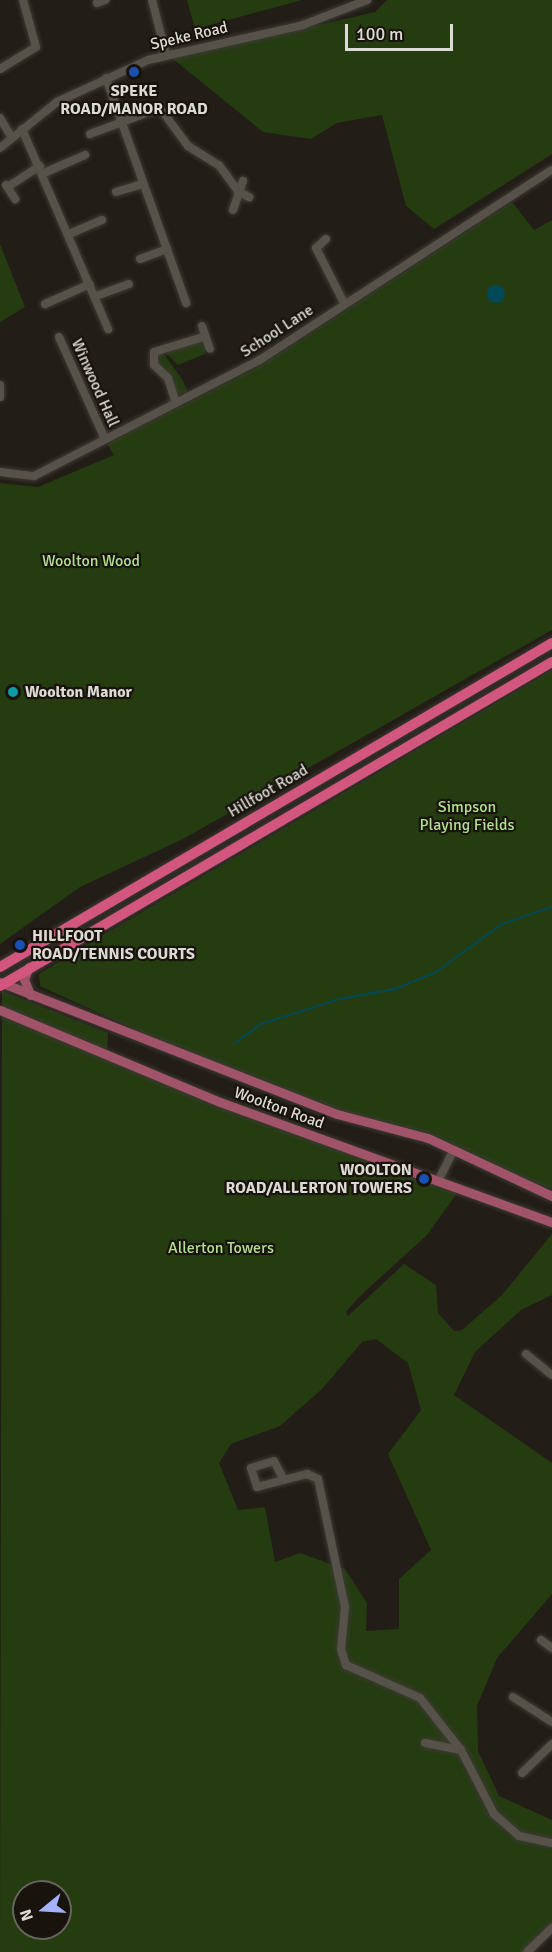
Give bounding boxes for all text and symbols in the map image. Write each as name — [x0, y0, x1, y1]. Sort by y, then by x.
scale bar — [348, 12, 456, 50]
street label: Speke Road — [148, 18, 230, 54]
text: 100 m — [356, 23, 403, 45]
marker: SPEKE ROAD/MANOR ROAD — [127, 65, 141, 79]
place label: SPEKE ROAD/MANOR ROAD — [60, 81, 208, 119]
street label: School Lane — [237, 300, 317, 362]
street label: Winwood Hall — [67, 336, 123, 430]
park label: Woolton Wood — [42, 551, 140, 571]
place label: Woolton Manor — [25, 682, 132, 702]
marker: Woolton Manor — [6, 685, 20, 699]
street label: Hillfoot Road — [225, 760, 311, 822]
park label: Simpson Playing Fields — [419, 797, 515, 835]
place label: HILLFOOT ROAD/TENNIS COURTS — [32, 926, 195, 964]
marker: HILLFOOT ROAD/TENNIS COURTS — [13, 938, 27, 952]
street label: Woolton Road — [231, 1083, 327, 1133]
place label: WOOLTON ROAD/ALLERTON TOWERS — [226, 1160, 412, 1198]
marker: WOOLTON ROAD/ALLERTON TOWERS — [417, 1172, 431, 1186]
park label: Allerton Towers — [168, 1238, 274, 1258]
north arrow — [12, 1880, 72, 1940]
text: N — [16, 1907, 38, 1923]

